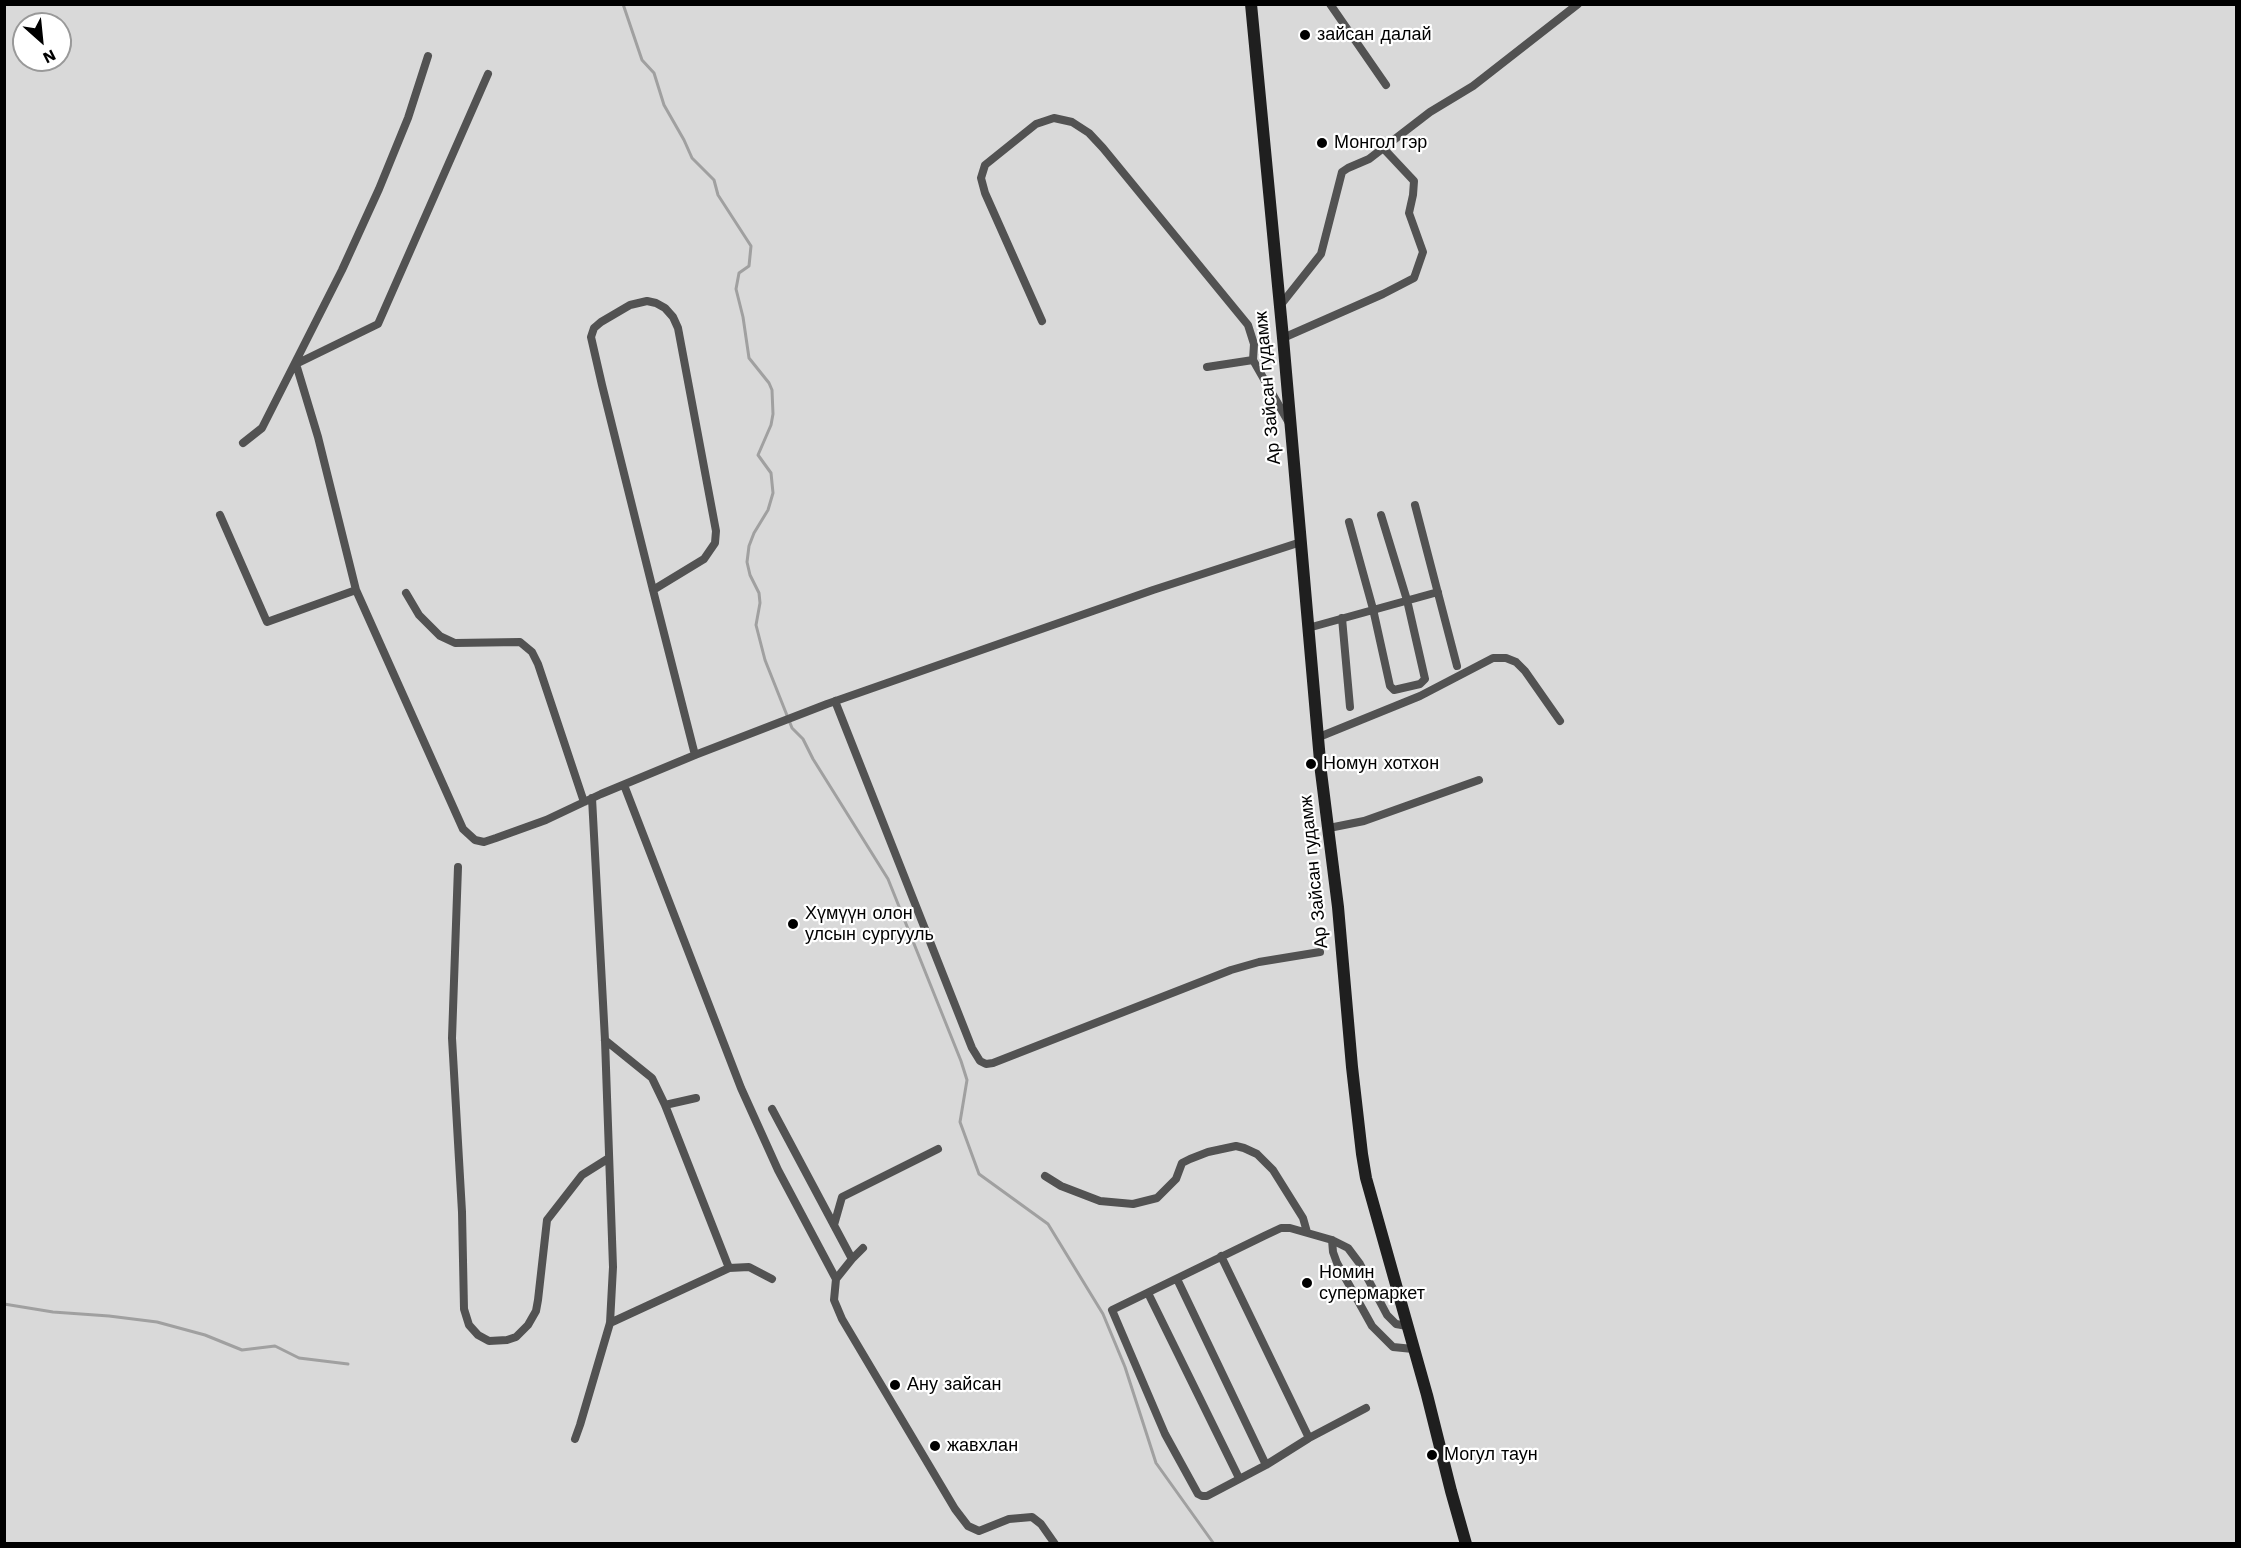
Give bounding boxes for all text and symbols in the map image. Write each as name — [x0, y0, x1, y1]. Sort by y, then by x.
north arrow — [12, 12, 72, 72]
place label: зайсан далай — [1317, 24, 1431, 46]
marker: зайсан далай — [1298, 28, 1312, 42]
text: N — [40, 46, 59, 68]
place label: Монгол гэр — [1334, 132, 1427, 154]
marker: Монгол гэр — [1315, 136, 1329, 150]
street label: Ар Зайсан гудамж — [1251, 310, 1285, 466]
place label: Номун хотхон — [1323, 753, 1439, 775]
marker: Номун хотхон — [1304, 757, 1318, 771]
street label: Ар Зайсан гудамж — [1295, 794, 1333, 950]
place label: Хүмүүн олон улсын сургууль — [805, 903, 934, 946]
marker: Хүмүүн олон улсын сургууль — [786, 917, 800, 931]
place label: Номин супермаркет — [1319, 1262, 1425, 1304]
marker: Номин супермаркет — [1300, 1276, 1314, 1290]
place label: Ану зайсан — [907, 1374, 1001, 1396]
marker: Ану зайсан — [888, 1378, 902, 1392]
place label: жавхлан — [947, 1435, 1018, 1457]
marker: жавхлан — [928, 1439, 942, 1453]
place label: Могул таун — [1444, 1444, 1538, 1466]
marker: Могул таун — [1425, 1448, 1439, 1462]

